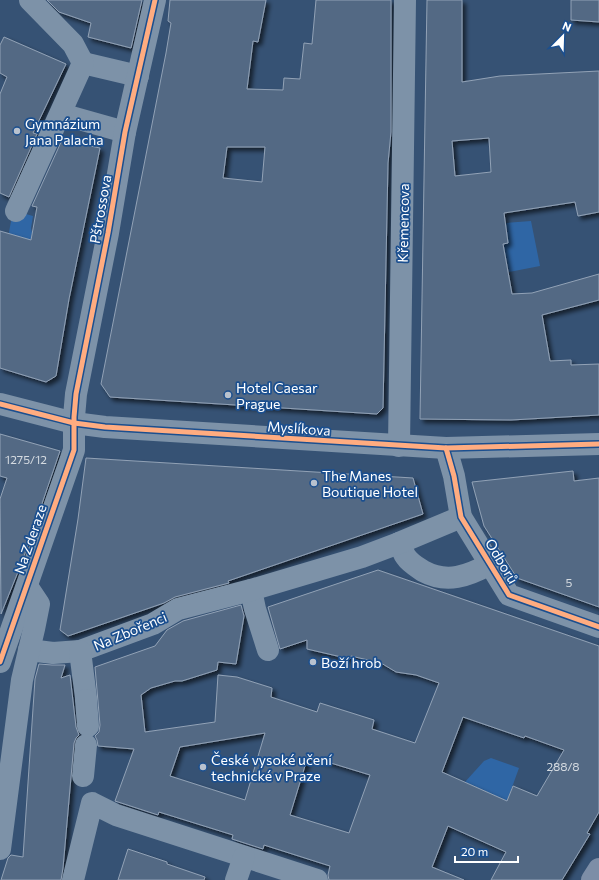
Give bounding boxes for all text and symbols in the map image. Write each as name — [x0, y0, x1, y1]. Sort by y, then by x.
north arrow — [543, 16, 583, 56]
text: N — [561, 19, 573, 34]
place label: Gymnázium Jana Palacha — [25, 115, 104, 148]
marker: Gymnázium Jana Palacha — [12, 126, 22, 136]
street label: Pštrossova — [86, 173, 114, 245]
street label: Křemencova — [394, 183, 412, 263]
place label: Hotel Caesar Prague — [236, 379, 318, 412]
marker: Hotel Caesar Prague — [223, 390, 233, 400]
street label: Myslíkova — [267, 417, 331, 439]
house number: 1275/12 — [5, 452, 47, 466]
place label: The Manes Boutique Hotel — [322, 467, 418, 500]
marker: The Manes Boutique Hotel — [309, 478, 319, 488]
street label: Na Zderaze — [10, 502, 50, 576]
street label: Odborů — [482, 535, 522, 587]
house number: 5 — [566, 575, 573, 589]
street label: Na Zbořenci — [91, 608, 169, 654]
place label: Boží hrob — [321, 654, 382, 671]
marker: Boží hrob — [308, 657, 318, 667]
place label: České vysoké učení technické v Praze — [211, 751, 332, 784]
house number: 288/8 — [546, 759, 580, 773]
marker: České vysoké učení technické v Praze — [198, 762, 208, 772]
scale bar — [455, 838, 518, 864]
text: 20 m — [461, 844, 488, 858]

